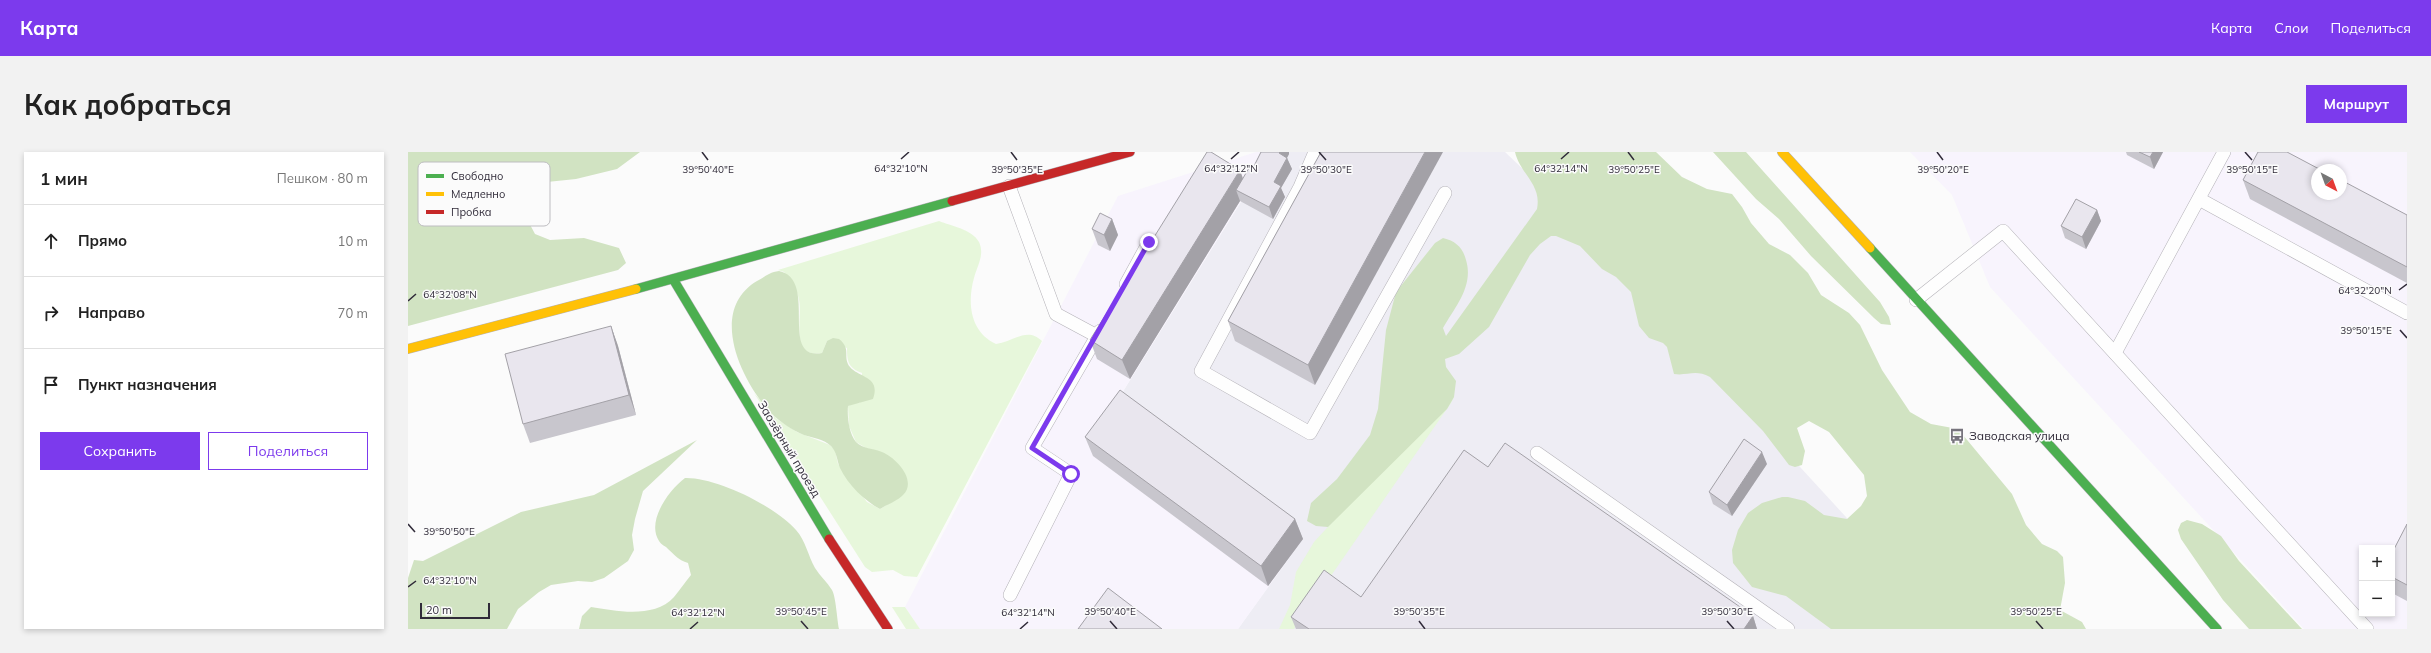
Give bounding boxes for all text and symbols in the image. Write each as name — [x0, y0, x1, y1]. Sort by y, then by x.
text: Карта — [20, 16, 78, 40]
text: Карта — [2211, 19, 2252, 37]
text: Слои — [2274, 19, 2309, 37]
text: Поделиться — [2331, 19, 2411, 37]
button: Маршрут — [2306, 85, 2407, 123]
text: Как добраться — [24, 87, 232, 122]
legend — [418, 162, 550, 226]
text: 64°32'10"N — [874, 162, 928, 175]
text: 64°32'12"N — [1204, 162, 1258, 175]
text: 64°32'14"N — [1534, 162, 1588, 175]
text: 39°50'40"E — [682, 163, 734, 176]
text: 39°50'35"E — [991, 163, 1043, 176]
text: 39°50'30"E — [1300, 163, 1352, 176]
text: 39°50'25"E — [1608, 163, 1660, 176]
text: 39°50'20"E — [1917, 163, 1969, 176]
text: 39°50'15"E — [2226, 163, 2278, 176]
north arrow — [2311, 164, 2347, 200]
text: 1 мин — [40, 168, 88, 189]
text: Свободно — [451, 169, 504, 183]
text: Пешком · 80 m — [277, 170, 368, 186]
text: Медленно — [451, 187, 505, 201]
text: Пробка — [451, 205, 492, 219]
icon: ahead — [40, 230, 62, 252]
text: Прямо — [78, 231, 127, 250]
text: 10 m — [338, 233, 368, 249]
route end — [1140, 233, 1158, 251]
text: 64°32'20"N — [2338, 284, 2392, 297]
text: 64°32'08"N — [423, 288, 477, 301]
icon: right — [40, 302, 62, 324]
text: Направо — [78, 303, 145, 322]
text: 70 m — [338, 305, 368, 321]
text: 39°50'15"E — [2340, 324, 2392, 337]
icon: arrive — [40, 374, 62, 396]
text: Пункт назначения — [78, 375, 217, 394]
street label: Заозёрный проезд — [755, 398, 824, 500]
bus stop icon: Заводская улица — [1948, 427, 1966, 445]
place label: Заводская улица — [1969, 428, 2070, 443]
button: Сохранить — [40, 432, 200, 470]
button: Поделиться — [208, 432, 368, 470]
route start — [1062, 465, 1080, 483]
text: 39°50'50"E — [423, 525, 475, 538]
map controls — [2359, 545, 2395, 617]
button: + — [2359, 545, 2395, 581]
text: 64°32'10"N — [423, 574, 477, 587]
button: − — [2359, 581, 2395, 617]
scale bar — [420, 601, 490, 620]
text: 20 m — [426, 603, 452, 617]
text: 39°50'45"E — [775, 605, 827, 618]
text: 39°50'40"E — [1084, 605, 1136, 618]
text: 39°50'35"E — [1393, 605, 1445, 618]
text: 39°50'30"E — [1701, 605, 1753, 618]
text: 39°50'25"E — [2010, 605, 2062, 618]
text: 64°32'12"N — [671, 606, 725, 619]
text: 64°32'14"N — [1001, 606, 1055, 619]

